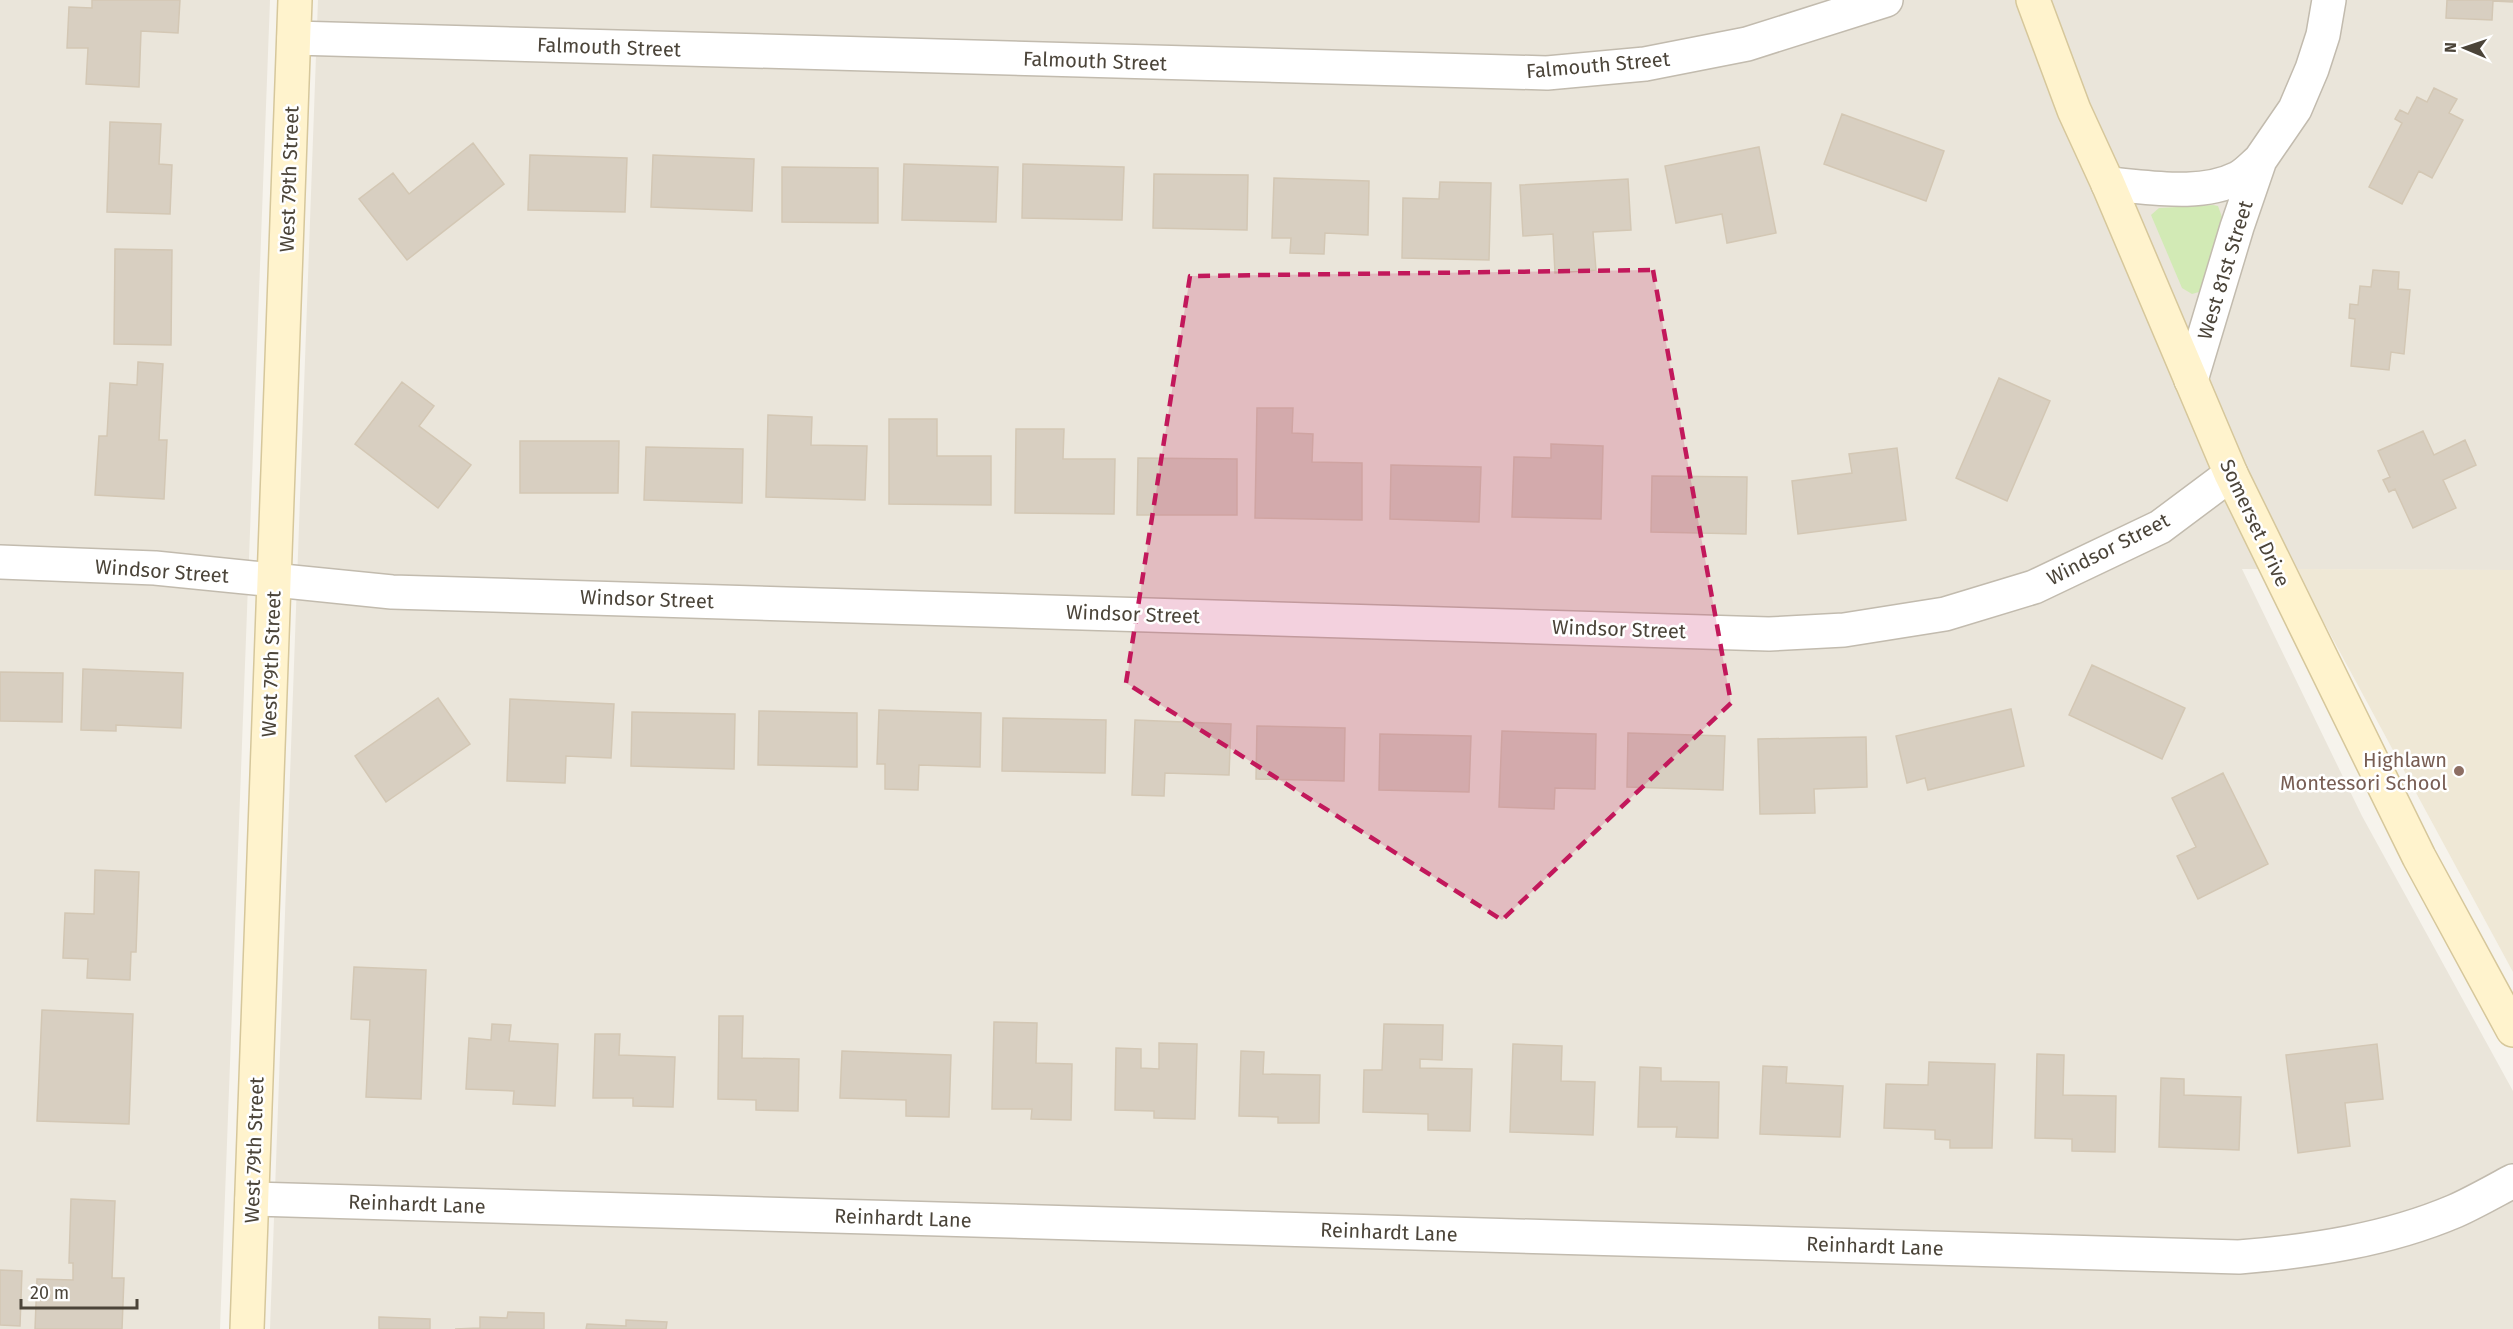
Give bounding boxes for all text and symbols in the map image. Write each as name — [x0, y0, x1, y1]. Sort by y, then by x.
north arrow — [2435, 18, 2495, 78]
street label: Falmouth Street — [537, 32, 682, 62]
text: N — [2441, 42, 2460, 53]
street label: Falmouth Street — [1023, 46, 1168, 76]
street label: Falmouth Street — [1525, 47, 1672, 83]
street label: West 79th Street — [274, 105, 304, 253]
street label: West 81st Street — [2192, 197, 2258, 342]
street label: Somerset Drive — [2215, 456, 2295, 590]
street label: Windsor Street — [2043, 508, 2174, 590]
street label: Windsor Street — [94, 554, 231, 588]
street label: Windsor Street — [580, 585, 715, 613]
street label: West 79th Street — [256, 590, 286, 738]
street label: Windsor Street — [1066, 600, 1201, 628]
street label: Windsor Street — [1552, 615, 1687, 643]
place label: Highlawn Montessori School — [2280, 748, 2447, 795]
marker: Highlawn Montessori School — [2452, 764, 2466, 778]
street label: West 79th Street — [239, 1076, 269, 1224]
street label: Reinhardt Lane — [348, 1190, 486, 1218]
street label: Reinhardt Lane — [834, 1204, 972, 1232]
street label: Reinhardt Lane — [1320, 1218, 1458, 1246]
street label: Reinhardt Lane — [1806, 1232, 1944, 1260]
scale bar — [21, 1272, 136, 1310]
text: 20 m — [30, 1282, 69, 1304]

